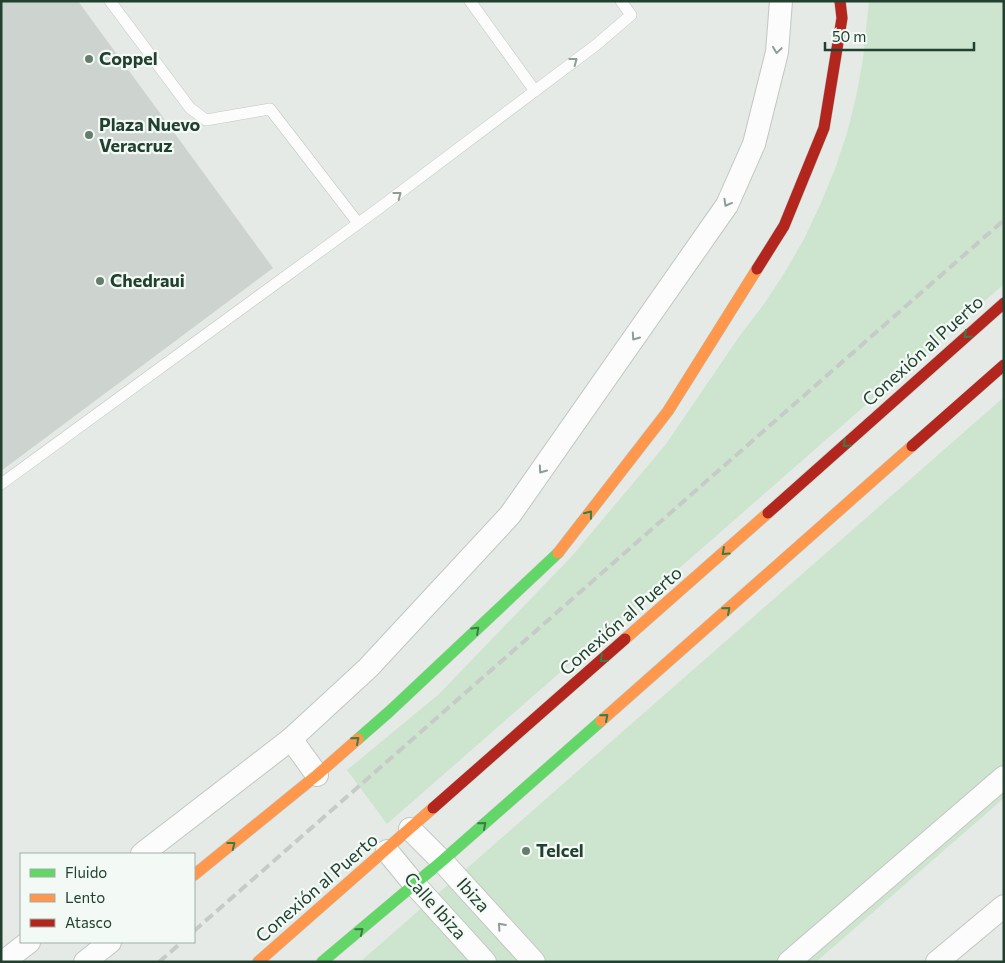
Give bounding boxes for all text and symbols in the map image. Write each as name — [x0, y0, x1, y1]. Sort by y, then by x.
scale bar — [825, 20, 974, 52]
text: 50 m — [832, 27, 866, 45]
one-way arrow — [772, 46, 783, 54]
place label: Coppel — [99, 47, 158, 69]
marker: Coppel — [83, 53, 95, 65]
one-way arrow — [568, 59, 577, 67]
place label: Plaza Nuevo Veracruz — [99, 113, 201, 156]
marker: Plaza Nuevo Veracruz — [83, 129, 95, 141]
one-way arrow — [392, 192, 401, 200]
one-way arrow — [723, 198, 733, 207]
place label: Chedraui — [110, 269, 185, 291]
marker: Chedraui — [94, 275, 106, 287]
street label: Conexión al Puerto — [857, 290, 987, 410]
one-way arrow — [964, 329, 973, 338]
one-way arrow — [632, 331, 641, 341]
one-way arrow — [843, 438, 852, 447]
one-way arrow — [539, 465, 548, 474]
one-way arrow — [583, 511, 591, 520]
one-way arrow — [722, 546, 731, 555]
street label: Conexión al Puerto — [555, 561, 686, 679]
one-way arrow — [721, 607, 730, 616]
one-way arrow — [471, 627, 480, 636]
one-way arrow — [600, 654, 609, 663]
one-way arrow — [600, 714, 609, 723]
one-way arrow — [351, 737, 360, 746]
one-way arrow — [478, 822, 487, 831]
street label: Conexión al Puerto — [251, 828, 382, 946]
place label: Telcel — [536, 839, 584, 861]
one-way arrow — [226, 842, 235, 850]
marker: Telcel — [520, 845, 532, 857]
legend — [20, 853, 195, 943]
text: Fluido — [65, 863, 107, 881]
street label: Calle Ibiza — [400, 867, 472, 943]
street label: Ibiza — [453, 873, 495, 916]
text: Lento — [65, 888, 105, 906]
text: Atasco — [65, 913, 112, 931]
one-way arrow — [498, 922, 507, 931]
one-way arrow — [354, 928, 363, 936]

